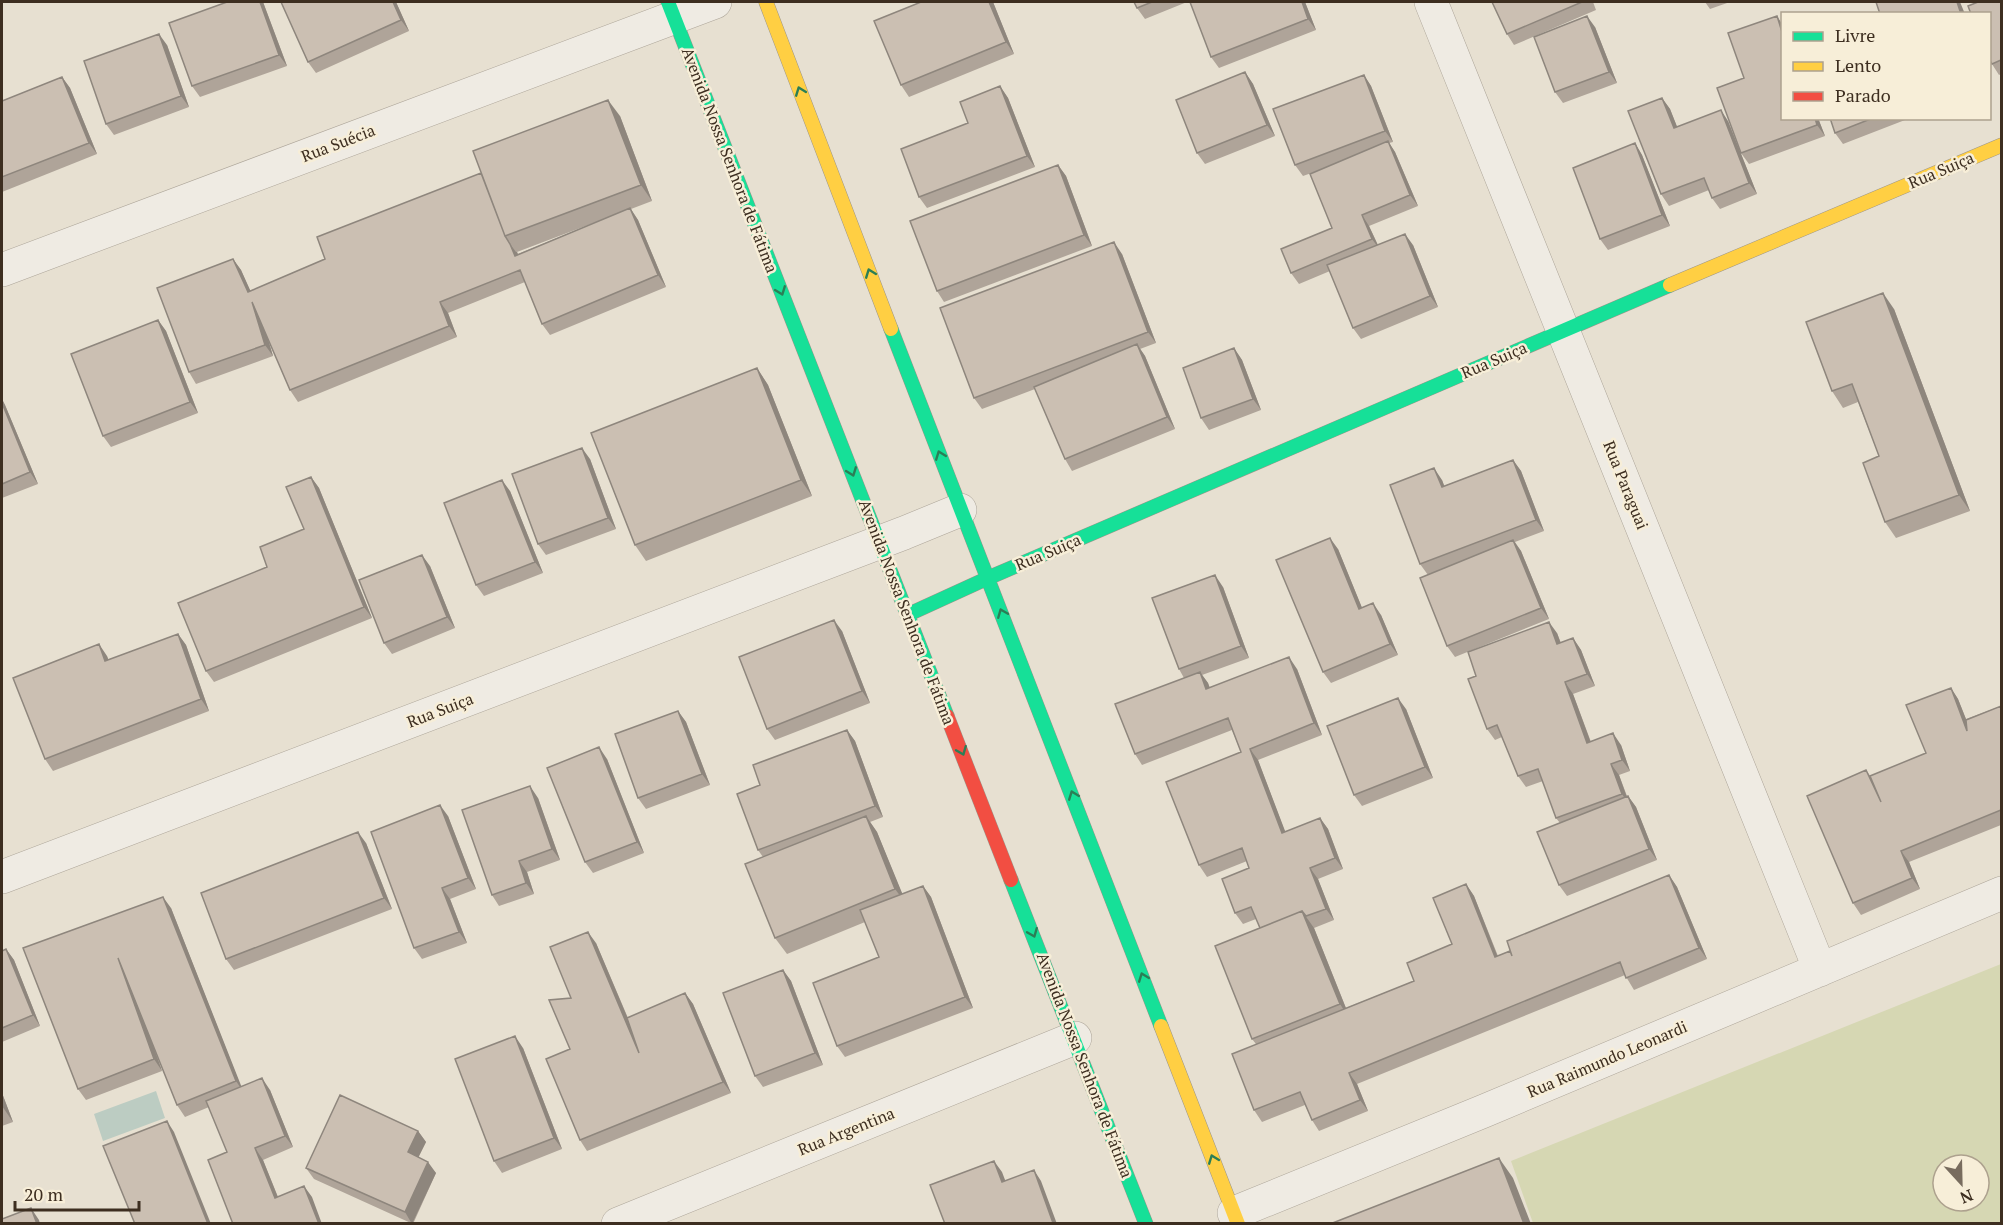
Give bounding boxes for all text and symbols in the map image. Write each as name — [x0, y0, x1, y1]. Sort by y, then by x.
legend — [1781, 12, 1991, 120]
text: Livre — [1835, 23, 1875, 47]
street label: Avenida Nossa Senhora de Fátima — [677, 44, 783, 276]
text: Lento — [1835, 53, 1881, 77]
text: Parado — [1835, 83, 1891, 107]
one-way arrow — [795, 86, 808, 97]
street label: Rua Suécia — [298, 119, 378, 167]
street label: Rua Suiça — [1905, 146, 1977, 194]
one-way arrow — [865, 268, 877, 279]
one-way arrow — [774, 284, 786, 295]
street label: Rua Suiça — [1458, 336, 1530, 384]
street label: Rua Paraguai — [1598, 437, 1654, 533]
one-way arrow — [935, 450, 947, 461]
one-way arrow — [845, 466, 857, 477]
street label: Avenida Nossa Senhora de Fátima — [854, 496, 960, 728]
street label: Rua Suiça — [1012, 528, 1084, 576]
one-way arrow — [997, 608, 1009, 619]
street label: Rua Suiça — [404, 687, 476, 733]
one-way arrow — [955, 745, 967, 756]
one-way arrow — [1067, 790, 1080, 801]
one-way arrow — [1026, 927, 1038, 938]
street label: Avenida Nossa Senhora de Fátima — [1032, 949, 1138, 1181]
one-way arrow — [1138, 972, 1150, 983]
street label: Rua Raimundo Leonardi — [1524, 1015, 1690, 1103]
street label: Rua Argentina — [794, 1102, 898, 1160]
north arrow — [1931, 1153, 1991, 1213]
one-way arrow — [1208, 1154, 1220, 1165]
scale bar — [15, 1174, 140, 1212]
text: 20 m — [24, 1182, 64, 1206]
text: N — [1957, 1184, 1976, 1209]

